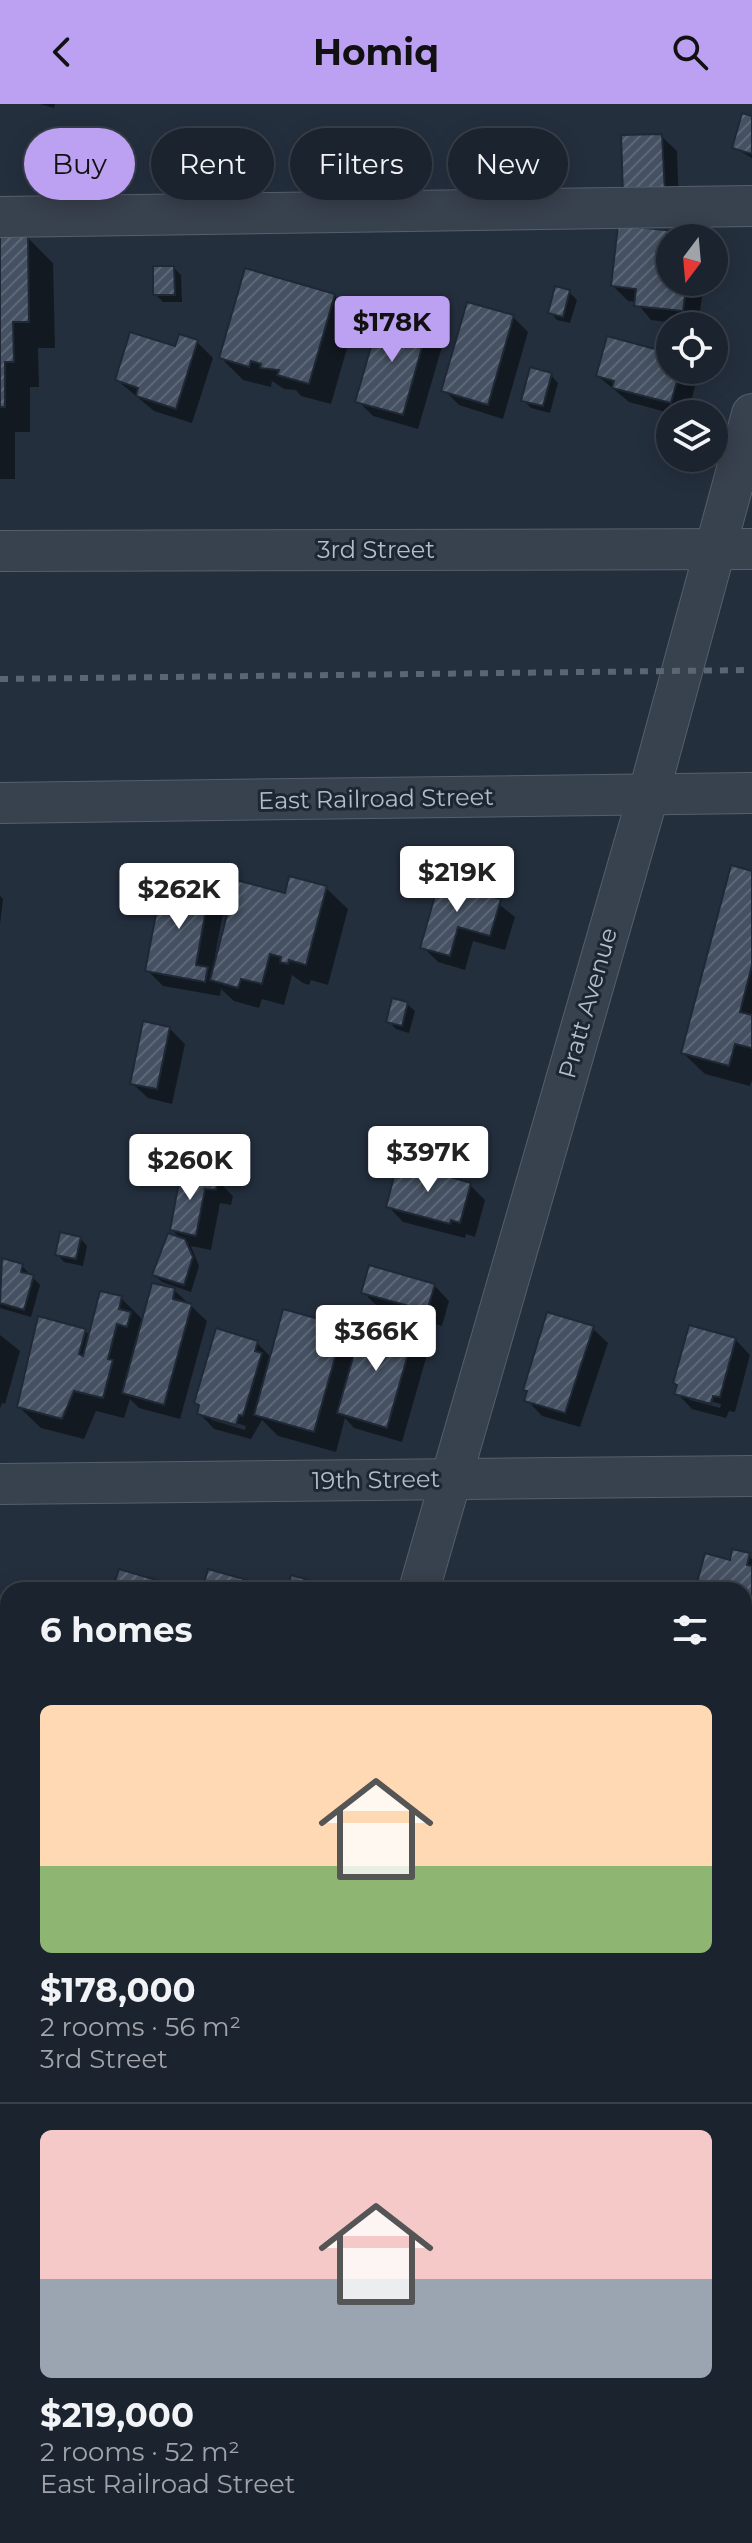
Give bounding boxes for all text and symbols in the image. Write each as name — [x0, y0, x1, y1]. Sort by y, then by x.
icon: back — [40, 30, 84, 74]
text: Homiq — [313, 30, 439, 74]
icon: search — [668, 30, 712, 74]
chip: Buy — [24, 128, 135, 200]
chip: Rent — [151, 128, 274, 200]
chip: Filters — [290, 128, 432, 200]
chip: New — [448, 128, 568, 200]
north arrow — [656, 224, 728, 296]
map controls — [656, 224, 728, 472]
pin: $178K — [336, 296, 448, 364]
text: $178K — [353, 306, 431, 338]
button: locate — [656, 312, 728, 384]
button: layers — [656, 400, 728, 472]
street label: 3rd Street — [317, 535, 435, 564]
street label: East Railroad Street — [258, 782, 494, 815]
pin: $219K — [401, 846, 513, 914]
text: $219K — [418, 856, 496, 888]
pin: $262K — [123, 863, 235, 931]
text: $262K — [137, 873, 221, 905]
street label: Pratt Avenue — [552, 924, 623, 1082]
pin: $397K — [372, 1126, 484, 1194]
pin: $260K — [134, 1134, 246, 1202]
text: $397K — [386, 1136, 470, 1168]
text: $260K — [147, 1144, 233, 1176]
pin: $366K — [320, 1305, 432, 1373]
text: $366K — [334, 1315, 418, 1347]
street label: 19th Street — [312, 1464, 441, 1495]
icon: filters — [668, 1608, 712, 1652]
text: 6 homes — [40, 1609, 193, 1651]
icon: home — [304, 1757, 448, 1901]
text: $178,000 — [40, 1969, 196, 2011]
text: 2 rooms · 56 m² — [40, 2011, 241, 2043]
text: 3rd Street — [40, 2043, 168, 2075]
icon: home — [304, 2182, 448, 2326]
text: $219,000 — [40, 2394, 194, 2436]
text: 2 rooms · 52 m² — [40, 2436, 240, 2468]
text: East Railroad Street — [40, 2468, 295, 2500]

